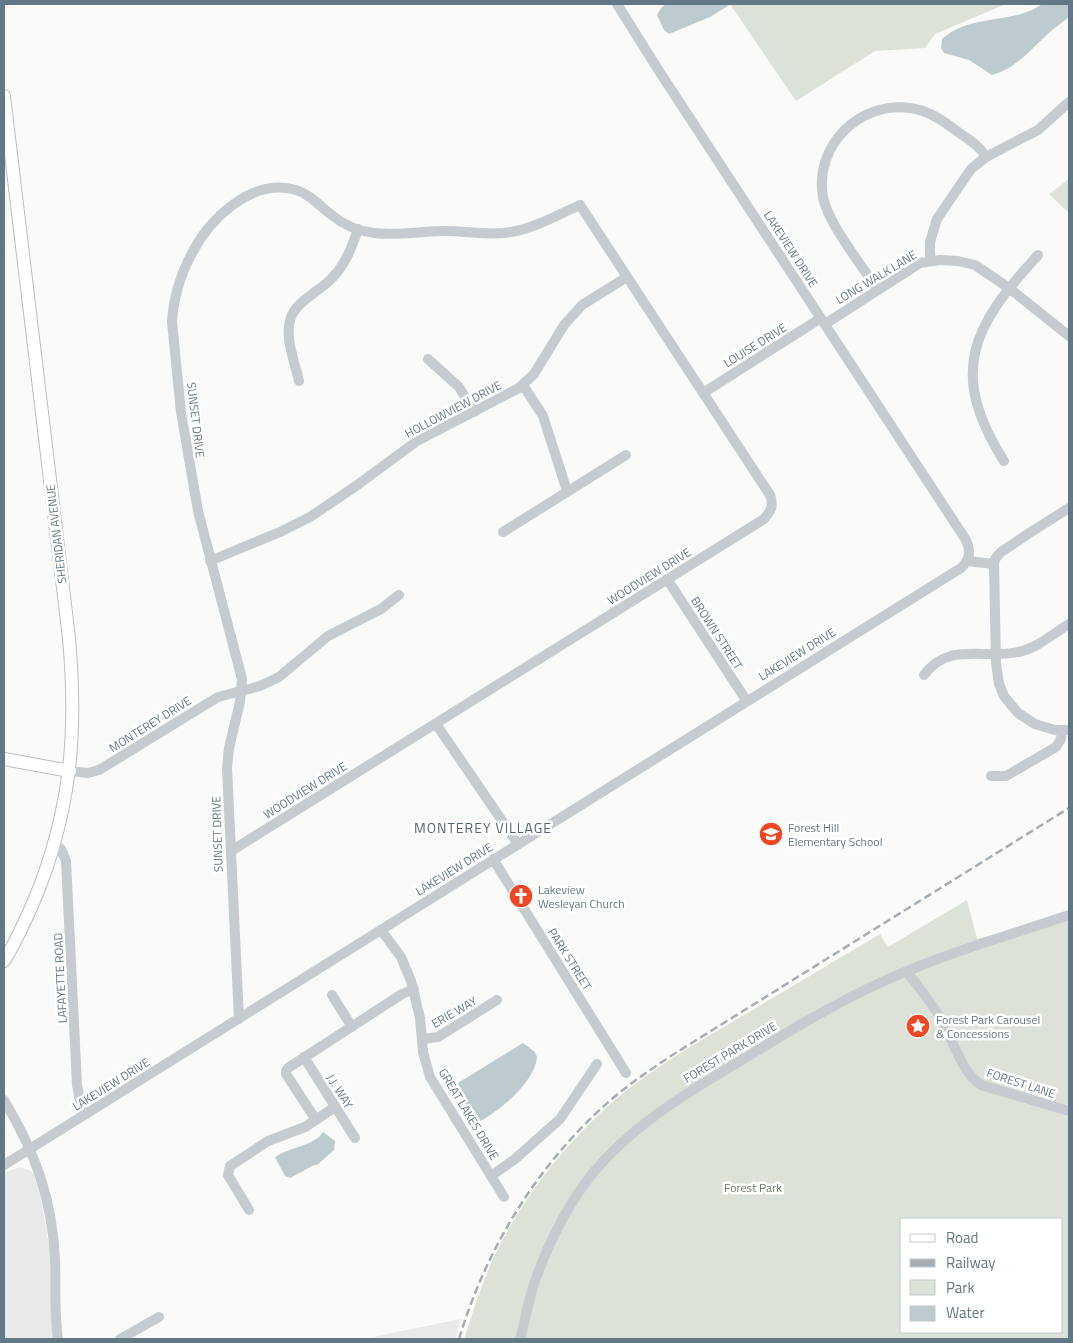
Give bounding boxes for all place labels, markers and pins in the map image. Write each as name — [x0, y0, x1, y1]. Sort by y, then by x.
place label: Forest Hill Elementary School — [788, 818, 882, 851]
school or university icon: Forest Hill Elementary School — [758, 821, 784, 847]
place label: Lakeview Wesleyan Church — [538, 880, 625, 913]
church icon: Lakeview Wesleyan Church — [508, 883, 534, 909]
place label: Forest Park Carousel & Concessions — [936, 1010, 1040, 1043]
place icon: Forest Park Carousel & Concessions — [905, 1013, 931, 1039]

